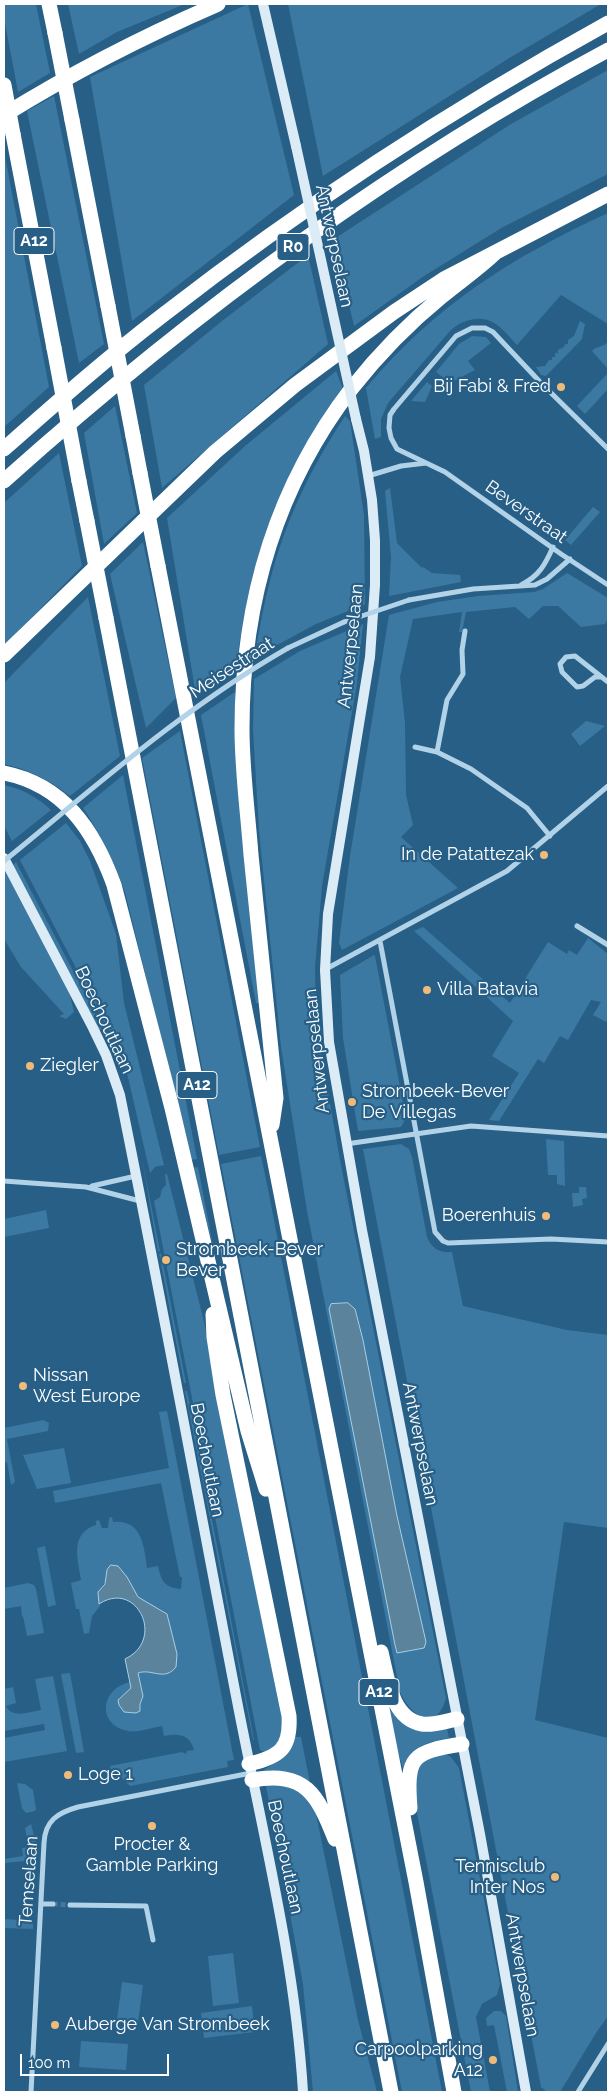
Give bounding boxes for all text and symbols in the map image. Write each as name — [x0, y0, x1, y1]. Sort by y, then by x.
street label: Antwerpselaan — [310, 183, 358, 309]
road number: A12 — [14, 228, 54, 255]
road number: R0 — [277, 233, 309, 260]
place label: Bij Fabi & Fred — [433, 376, 551, 398]
marker: Bij Fabi & Fred — [555, 381, 567, 393]
street label: Beverstraat — [481, 476, 571, 548]
street label: Antwerpselaan — [334, 583, 368, 709]
street label: Meisestraat — [186, 633, 278, 703]
place label: In de Patattezak — [401, 844, 534, 866]
marker: In de Patattezak — [538, 849, 550, 861]
street label: Boechoutlaan — [70, 963, 138, 1077]
place label: Villa Batavia — [437, 979, 538, 1001]
marker: Villa Batavia — [421, 984, 433, 996]
street label: Antwerpselaan — [300, 988, 334, 1114]
place label: Ziegler — [40, 1055, 99, 1077]
marker: Ziegler — [24, 1060, 36, 1072]
road number: A12 — [177, 1072, 217, 1098]
place label: Strombeek-Bever De Villegas — [362, 1081, 509, 1124]
marker: Strombeek-Bever De Villegas — [346, 1096, 358, 1108]
place label: Boerenhuis — [442, 1205, 536, 1227]
marker: Boerenhuis — [540, 1210, 552, 1222]
place label: Strombeek-Bever Bever — [176, 1239, 323, 1282]
marker: Strombeek-Bever Bever — [160, 1254, 172, 1266]
place label: Nissan West Europe — [33, 1365, 140, 1408]
marker: Nissan West Europe — [17, 1380, 29, 1392]
street label: Antwerpselaan — [397, 1381, 443, 1507]
street label: Boechoutlaan — [185, 1401, 229, 1519]
road number: A12 — [359, 1678, 399, 1705]
place label: Loge 1 — [78, 1764, 133, 1786]
marker: Loge 1 — [62, 1769, 74, 1781]
street label: Boechoutlaan — [262, 1798, 308, 1916]
marker: Procter & Gamble Parking — [146, 1820, 158, 1832]
place label: Procter & Gamble Parking — [86, 1834, 218, 1876]
street label: Temselaan — [15, 1835, 43, 1927]
place label: Tennisclub Inter Nos — [455, 1856, 545, 1898]
marker: Tennisclub Inter Nos — [549, 1871, 561, 1883]
street label: Antwerpselaan — [500, 1911, 544, 2039]
place label: Auberge Van Strombeek — [65, 2014, 270, 2036]
marker: Auberge Van Strombeek — [49, 2019, 61, 2031]
place label: Carpoolparking A12 — [355, 2039, 483, 2082]
scale bar — [22, 2044, 171, 2076]
text: 100 m — [28, 2054, 70, 2072]
marker: Carpoolparking A12 — [487, 2054, 499, 2066]

